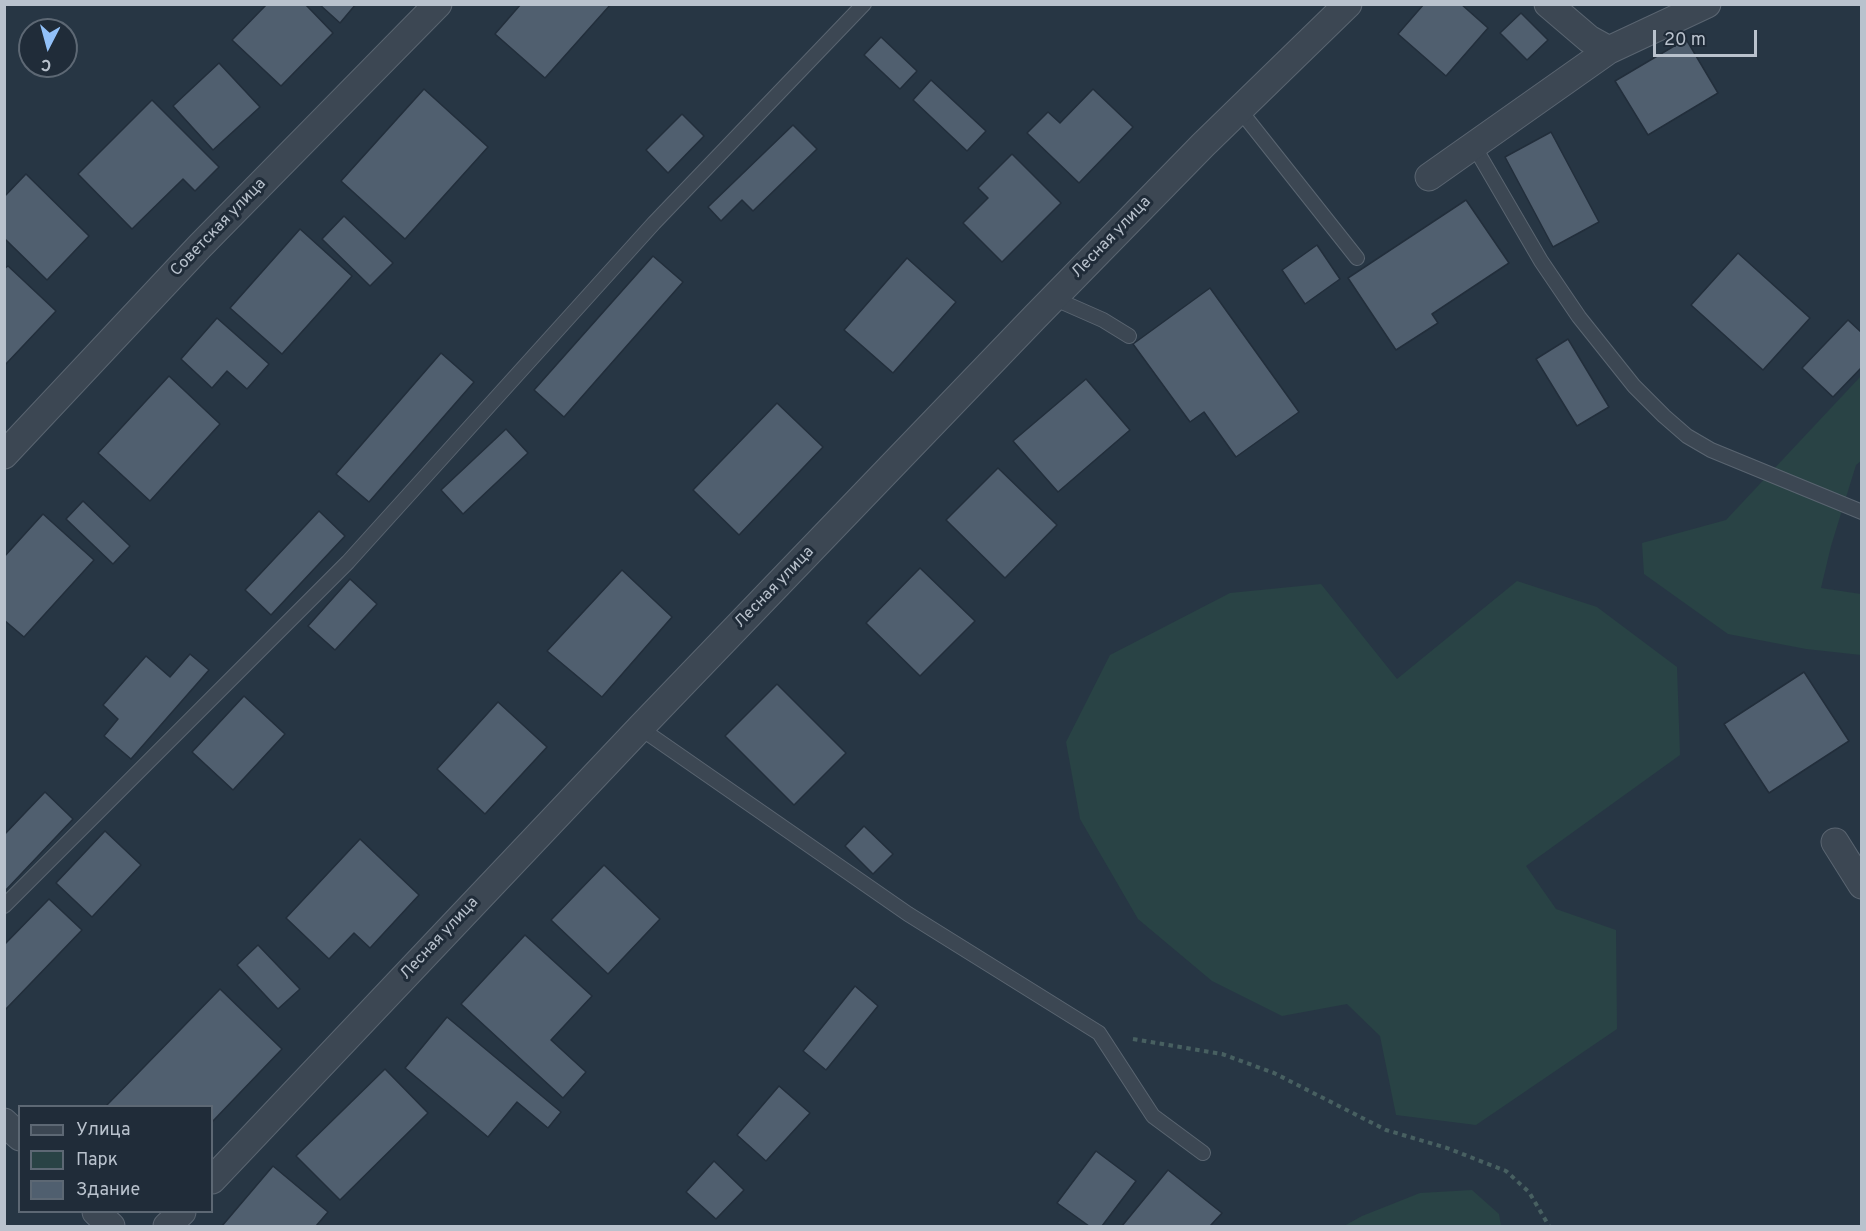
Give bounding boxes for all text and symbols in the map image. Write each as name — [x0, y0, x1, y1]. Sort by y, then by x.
north arrow — [18, 18, 78, 78]
scale bar — [1656, 18, 1760, 56]
text: 20 m — [1664, 29, 1706, 52]
text: С — [40, 53, 52, 74]
street label: Советская улица — [167, 175, 271, 281]
street label: Лесная улица — [1068, 193, 1156, 283]
street label: Лесная улица — [731, 543, 819, 633]
street label: Лесная улица — [397, 894, 483, 984]
legend — [18, 1105, 213, 1213]
text: Улица — [76, 1119, 130, 1142]
text: Парк — [76, 1149, 118, 1172]
text: Здание — [76, 1179, 140, 1202]

